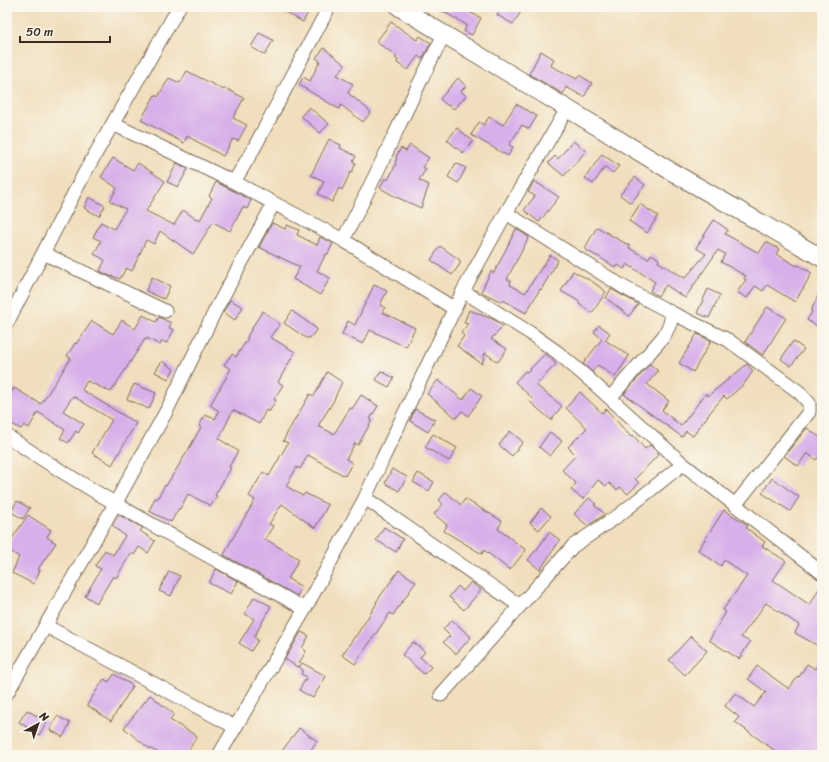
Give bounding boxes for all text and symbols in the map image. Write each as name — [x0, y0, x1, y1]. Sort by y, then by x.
scale bar — [20, 18, 110, 44]
text: 50 m — [26, 21, 53, 43]
north arrow — [18, 704, 58, 744]
text: N — [34, 706, 53, 727]

